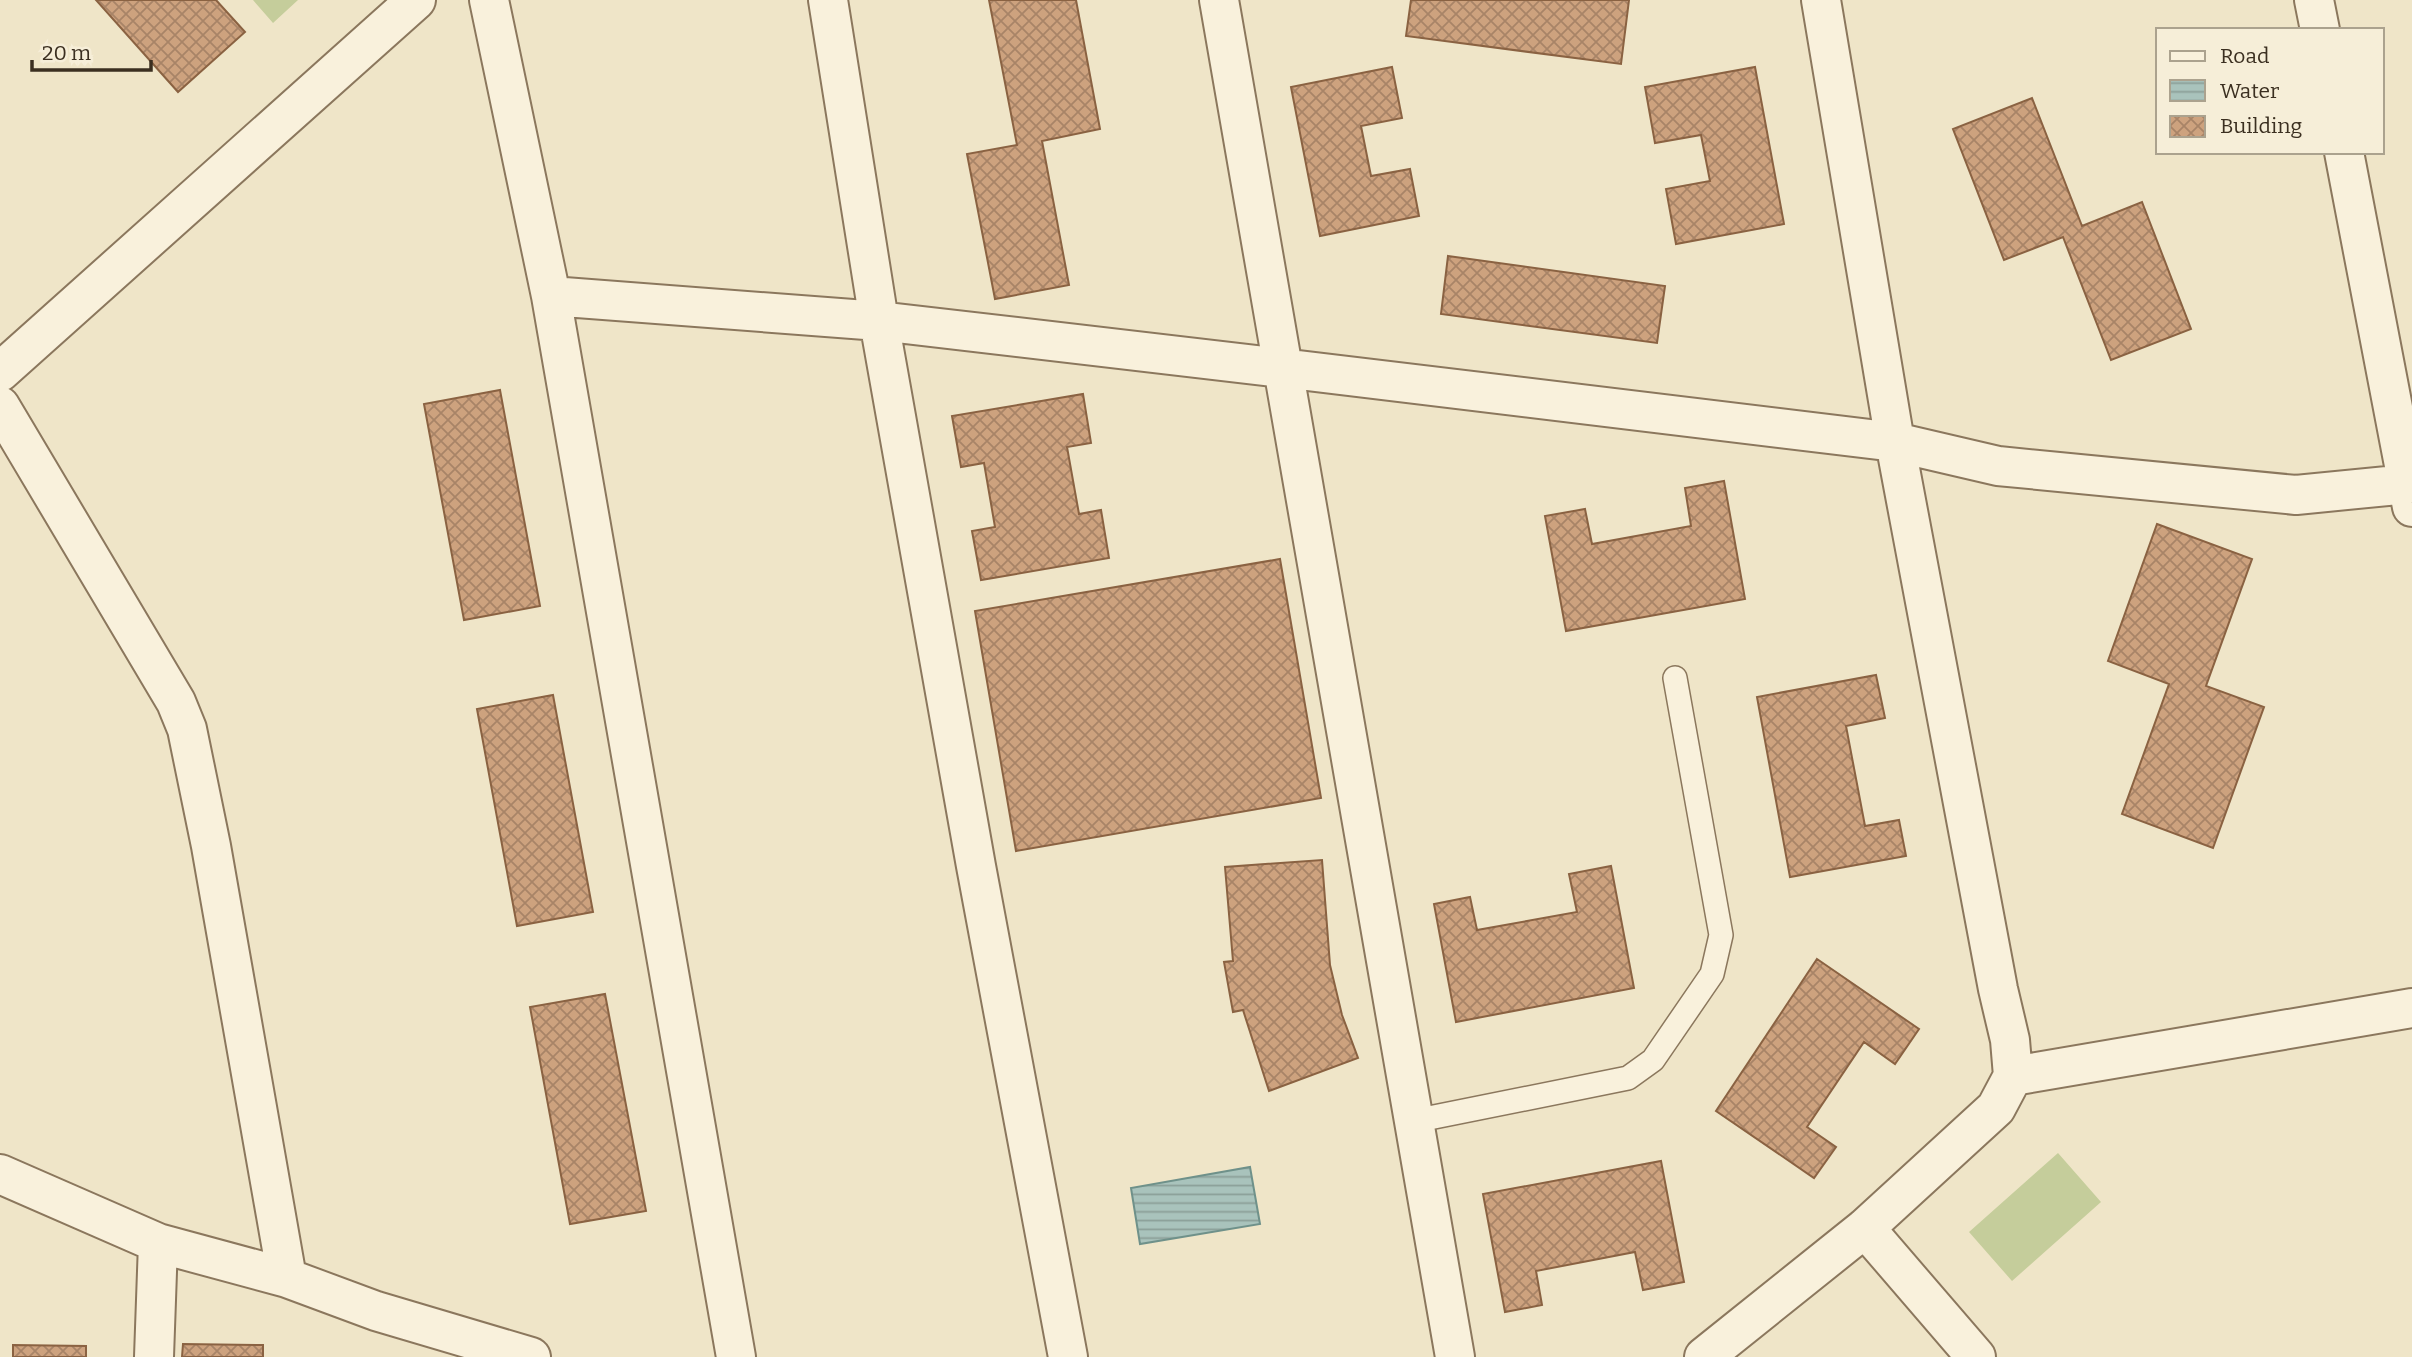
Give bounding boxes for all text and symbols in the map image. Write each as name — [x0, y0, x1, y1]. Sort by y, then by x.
scale bar — [32, 28, 150, 72]
legend — [2156, 28, 2384, 154]
text: 20 m — [42, 40, 91, 66]
text: Road — [2220, 43, 2269, 69]
text: Water — [2220, 78, 2279, 104]
text: Building — [2220, 113, 2303, 139]

